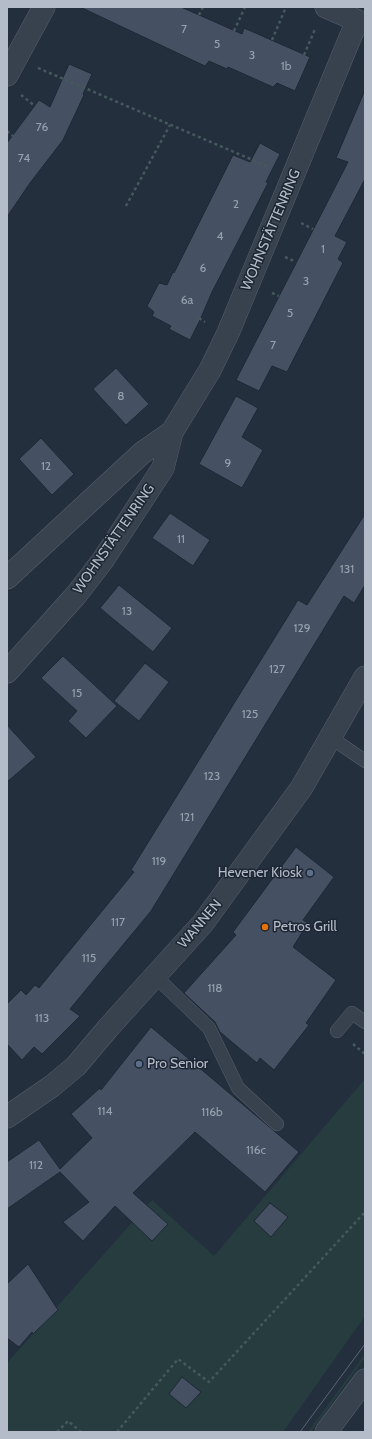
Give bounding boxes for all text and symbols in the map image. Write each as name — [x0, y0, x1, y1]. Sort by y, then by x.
house number: 7 — [181, 22, 187, 36]
house number: 5 — [214, 37, 220, 51]
house number: 3 — [249, 48, 255, 62]
house number: 1b — [281, 59, 291, 73]
house number: 76 — [36, 120, 48, 134]
house number: 74 — [18, 151, 30, 165]
street label: WOHNSTÄTTENRING — [238, 167, 304, 293]
house number: 2 — [233, 197, 239, 211]
house number: 4 — [217, 229, 223, 243]
house number: 1 — [321, 242, 325, 256]
house number: 6 — [200, 261, 206, 275]
house number: 3 — [303, 274, 309, 288]
house number: 6a — [181, 293, 193, 307]
house number: 5 — [287, 306, 293, 320]
house number: 7 — [270, 338, 276, 352]
house number: 8 — [117, 389, 125, 403]
house number: 9 — [225, 456, 231, 470]
house number: 12 — [41, 459, 51, 473]
street label: WOHNSTÄTTENRING — [70, 481, 158, 597]
house number: 11 — [177, 532, 185, 546]
house number: 131 — [340, 562, 354, 576]
house number: 13 — [122, 604, 132, 618]
house number: 129 — [293, 621, 311, 635]
house number: 127 — [269, 662, 285, 676]
house number: 15 — [72, 686, 82, 700]
house number: 125 — [242, 707, 258, 721]
house number: 123 — [204, 769, 220, 783]
house number: 121 — [180, 810, 194, 824]
house number: 119 — [152, 854, 166, 868]
place label: Hevener Kiosk — [218, 865, 302, 881]
marker: Hevener Kiosk — [305, 868, 315, 878]
street label: WANNEN — [175, 896, 225, 952]
house number: 117 — [111, 915, 125, 929]
place label: Petros Grill — [273, 919, 337, 935]
marker: Petros Grill — [260, 922, 270, 932]
house number: 115 — [82, 951, 96, 965]
house number: 118 — [207, 981, 223, 995]
house number: 113 — [35, 1011, 49, 1025]
place label: Pro Senior — [147, 1056, 208, 1072]
marker: Pro Senior — [134, 1059, 144, 1069]
house number: 114 — [98, 1104, 112, 1118]
house number: 116b — [201, 1105, 223, 1119]
house number: 116c — [246, 1143, 266, 1157]
house number: 112 — [29, 1158, 43, 1172]

